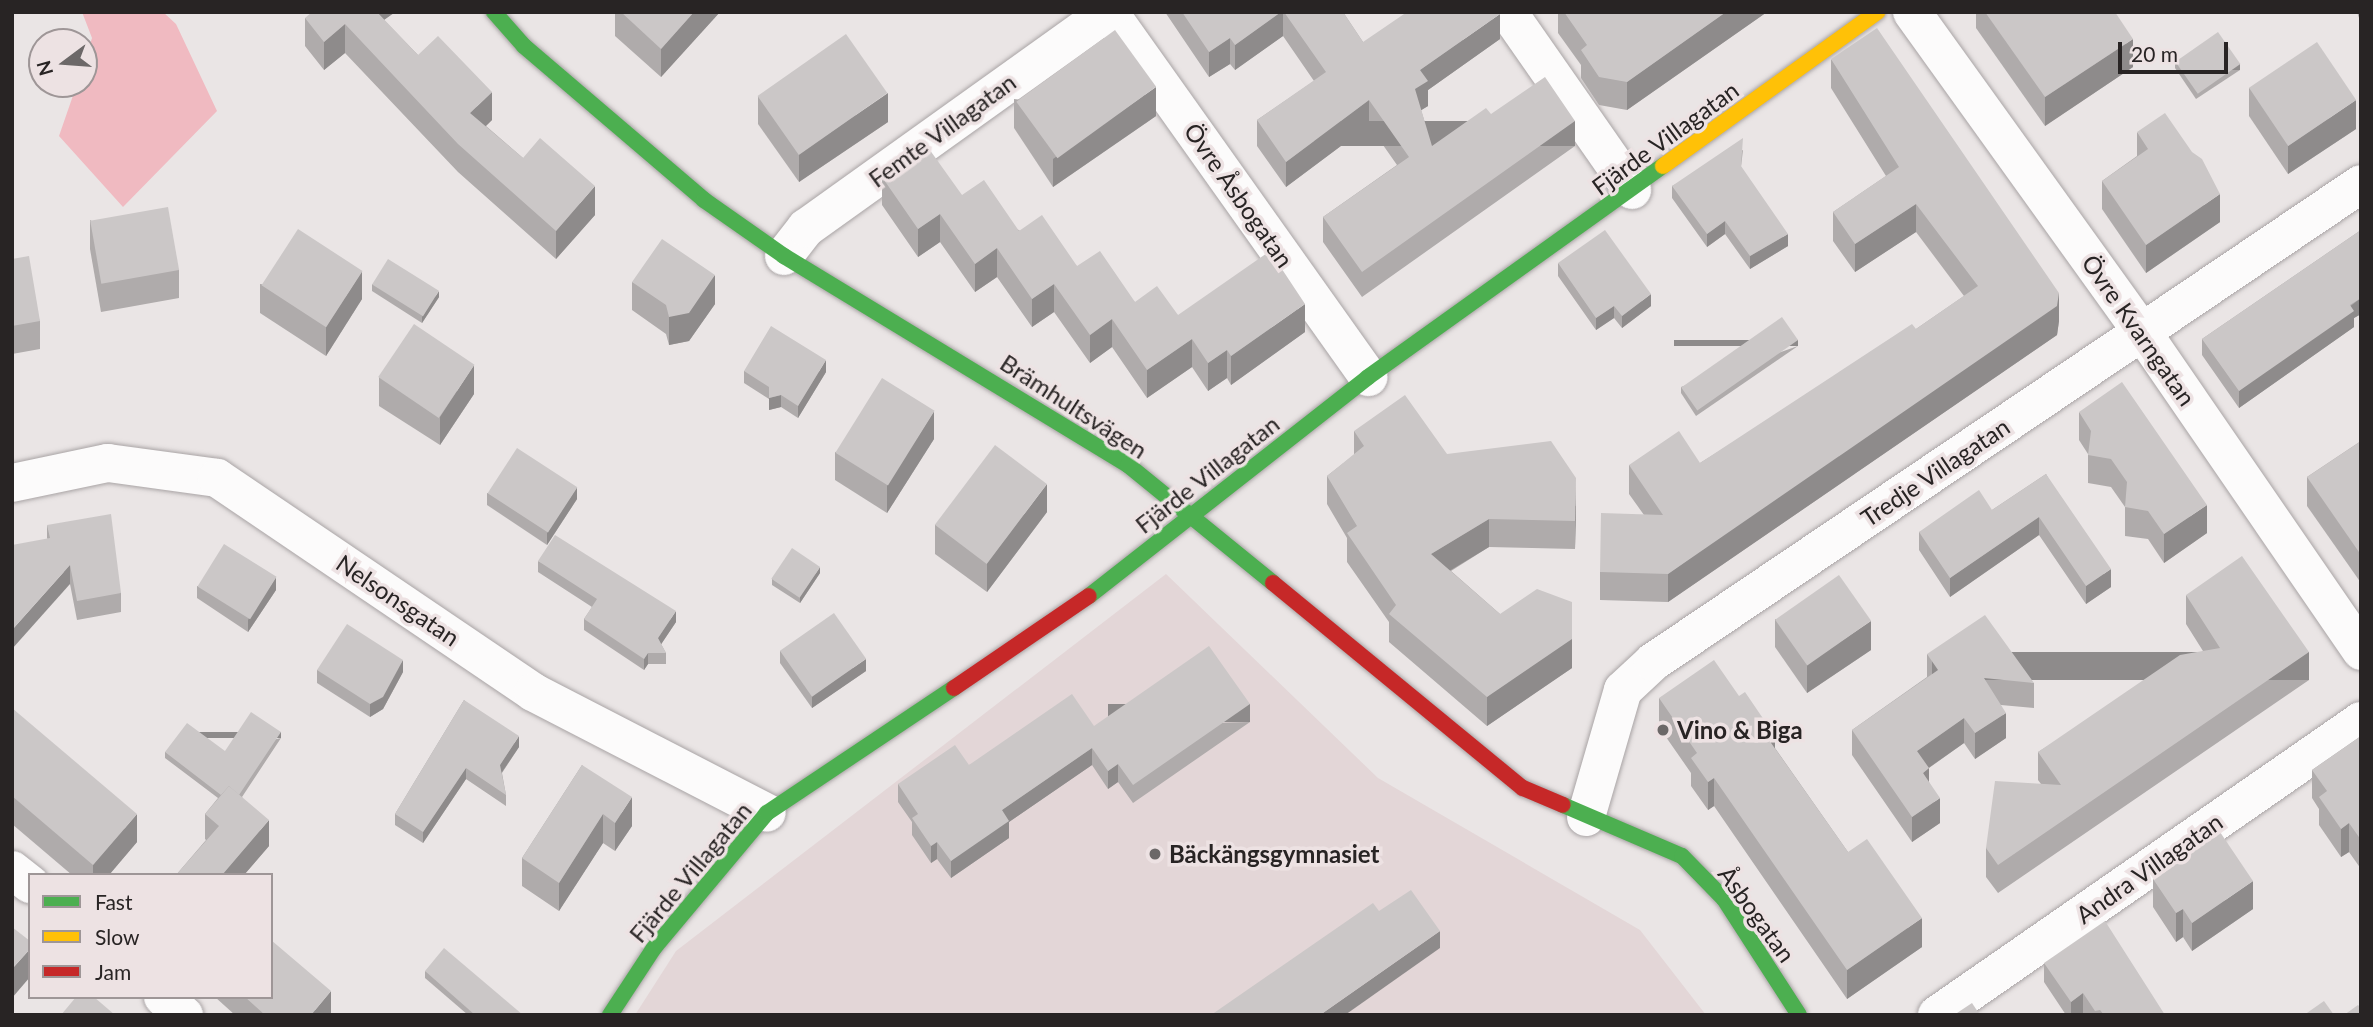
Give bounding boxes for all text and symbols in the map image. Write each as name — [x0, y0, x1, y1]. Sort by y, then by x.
north arrow — [28, 28, 98, 98]
scale bar — [2121, 28, 2231, 72]
text: 20 m — [2131, 41, 2178, 66]
text: N — [31, 58, 57, 79]
street label: Femte Villagatan — [863, 67, 1021, 193]
street label: Fjärde Villagatan — [1586, 75, 1744, 201]
street label: Övre Åsbogatan — [1178, 117, 1300, 273]
street label: Övre Kvarngatan — [2076, 249, 2202, 411]
street label: Brämhultsvägen — [995, 348, 1153, 464]
street label: Fjärde Villagatan — [1129, 409, 1285, 539]
street label: Tredje Villagatan — [1855, 411, 2015, 533]
street label: Nelsonsgatan — [331, 548, 465, 652]
place label: Vino & Biga — [1677, 716, 1803, 744]
marker: Vino & Biga — [1655, 722, 1671, 738]
street label: Fjärde Villagatan — [623, 796, 757, 948]
street label: Andra Villagatan — [2070, 807, 2228, 929]
place label: Bäckängsgymnasiet — [1169, 840, 1379, 868]
marker: Bäckängsgymnasiet — [1147, 846, 1163, 862]
street label: Åsbogatan — [1712, 860, 1802, 968]
legend — [28, 873, 273, 999]
text: Fast — [95, 889, 132, 914]
text: Slow — [95, 924, 139, 949]
text: Jam — [95, 959, 131, 984]

